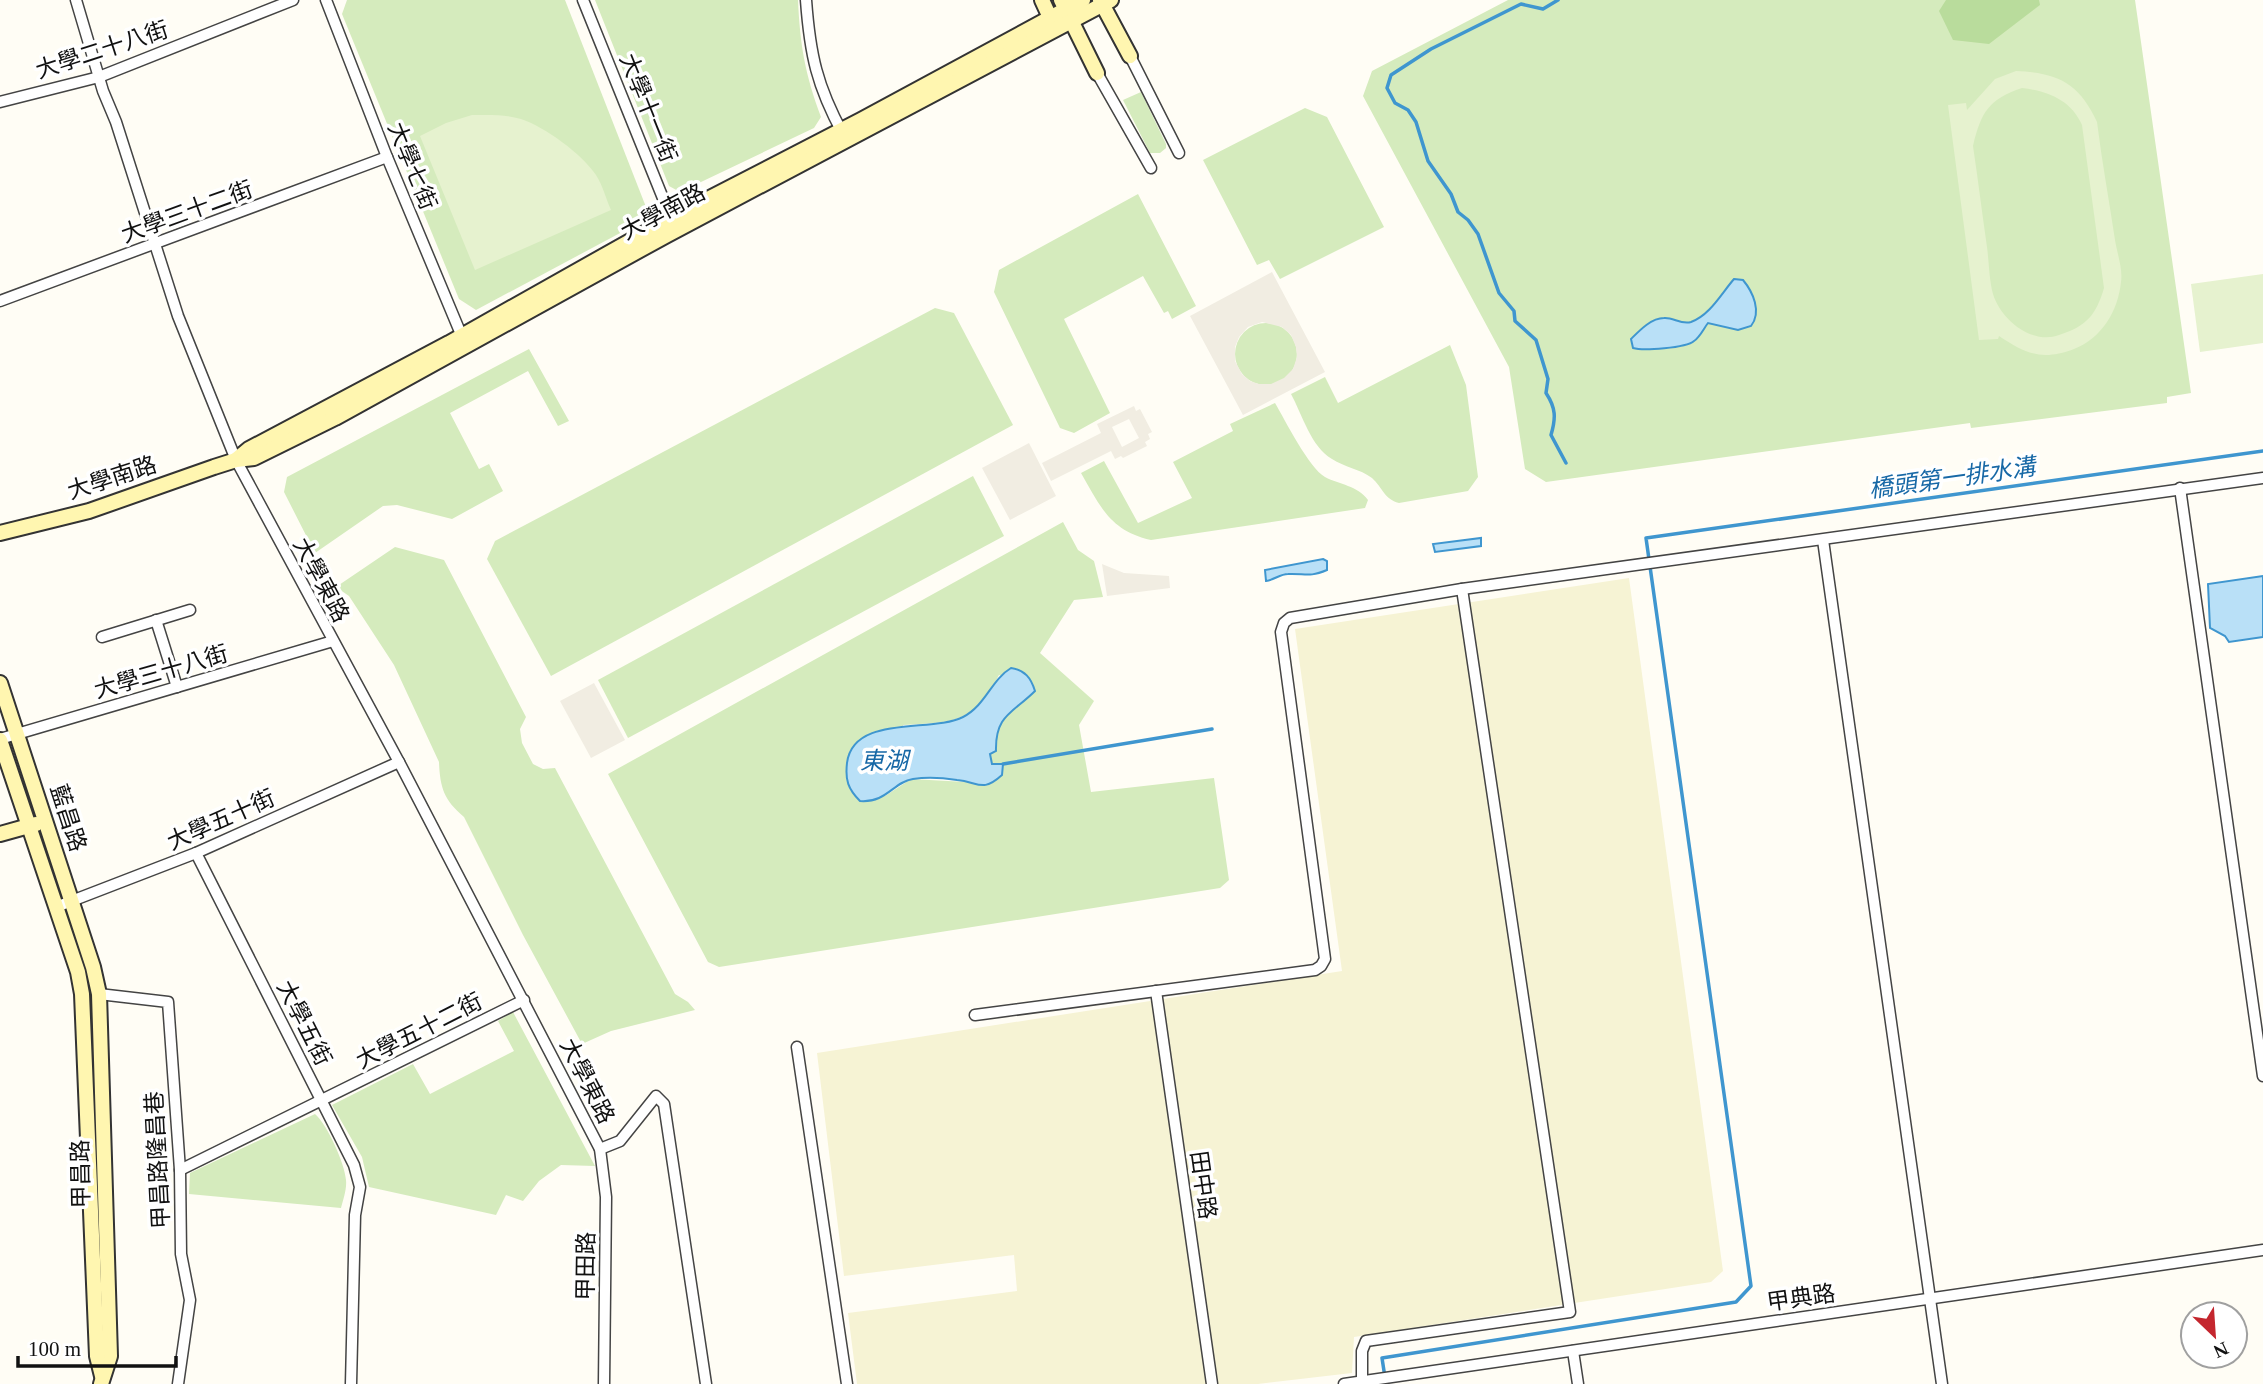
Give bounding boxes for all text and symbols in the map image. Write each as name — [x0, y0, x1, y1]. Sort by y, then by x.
street label: 大學二十八街 — [33, 17, 171, 83]
street label: 大學十一街 — [615, 50, 681, 166]
street label: 大學七街 — [383, 119, 441, 213]
street label: 大學三十二街 — [118, 177, 256, 247]
street label: 大學南路 — [617, 179, 709, 245]
street label: 大學南路 — [64, 452, 160, 504]
water label: 橋頭第一排水溝 — [1867, 453, 2040, 503]
street label: 大學東路 — [288, 534, 354, 626]
street label: 大學三十八街 — [91, 641, 231, 703]
water label: 東湖 — [860, 748, 912, 774]
street label: 藍昌路 — [45, 781, 91, 855]
street label: 大學五十街 — [163, 785, 279, 855]
street label: 大學五街 — [272, 976, 336, 1070]
street label: 大學五十二街 — [352, 989, 486, 1073]
street label: 大學東路 — [555, 1034, 619, 1128]
street label: 甲昌路隆昌巷 — [142, 1090, 174, 1230]
street label: 甲昌路 — [68, 1139, 94, 1209]
street label: 田中路 — [1186, 1149, 1220, 1221]
street label: 甲田路 — [573, 1231, 599, 1301]
street label: 甲典路 — [1765, 1281, 1837, 1315]
north arrow — [2179, 1300, 2249, 1370]
scale bar — [18, 1324, 175, 1368]
text: 100 m — [28, 1337, 81, 1361]
text: N — [2210, 1338, 2232, 1362]

